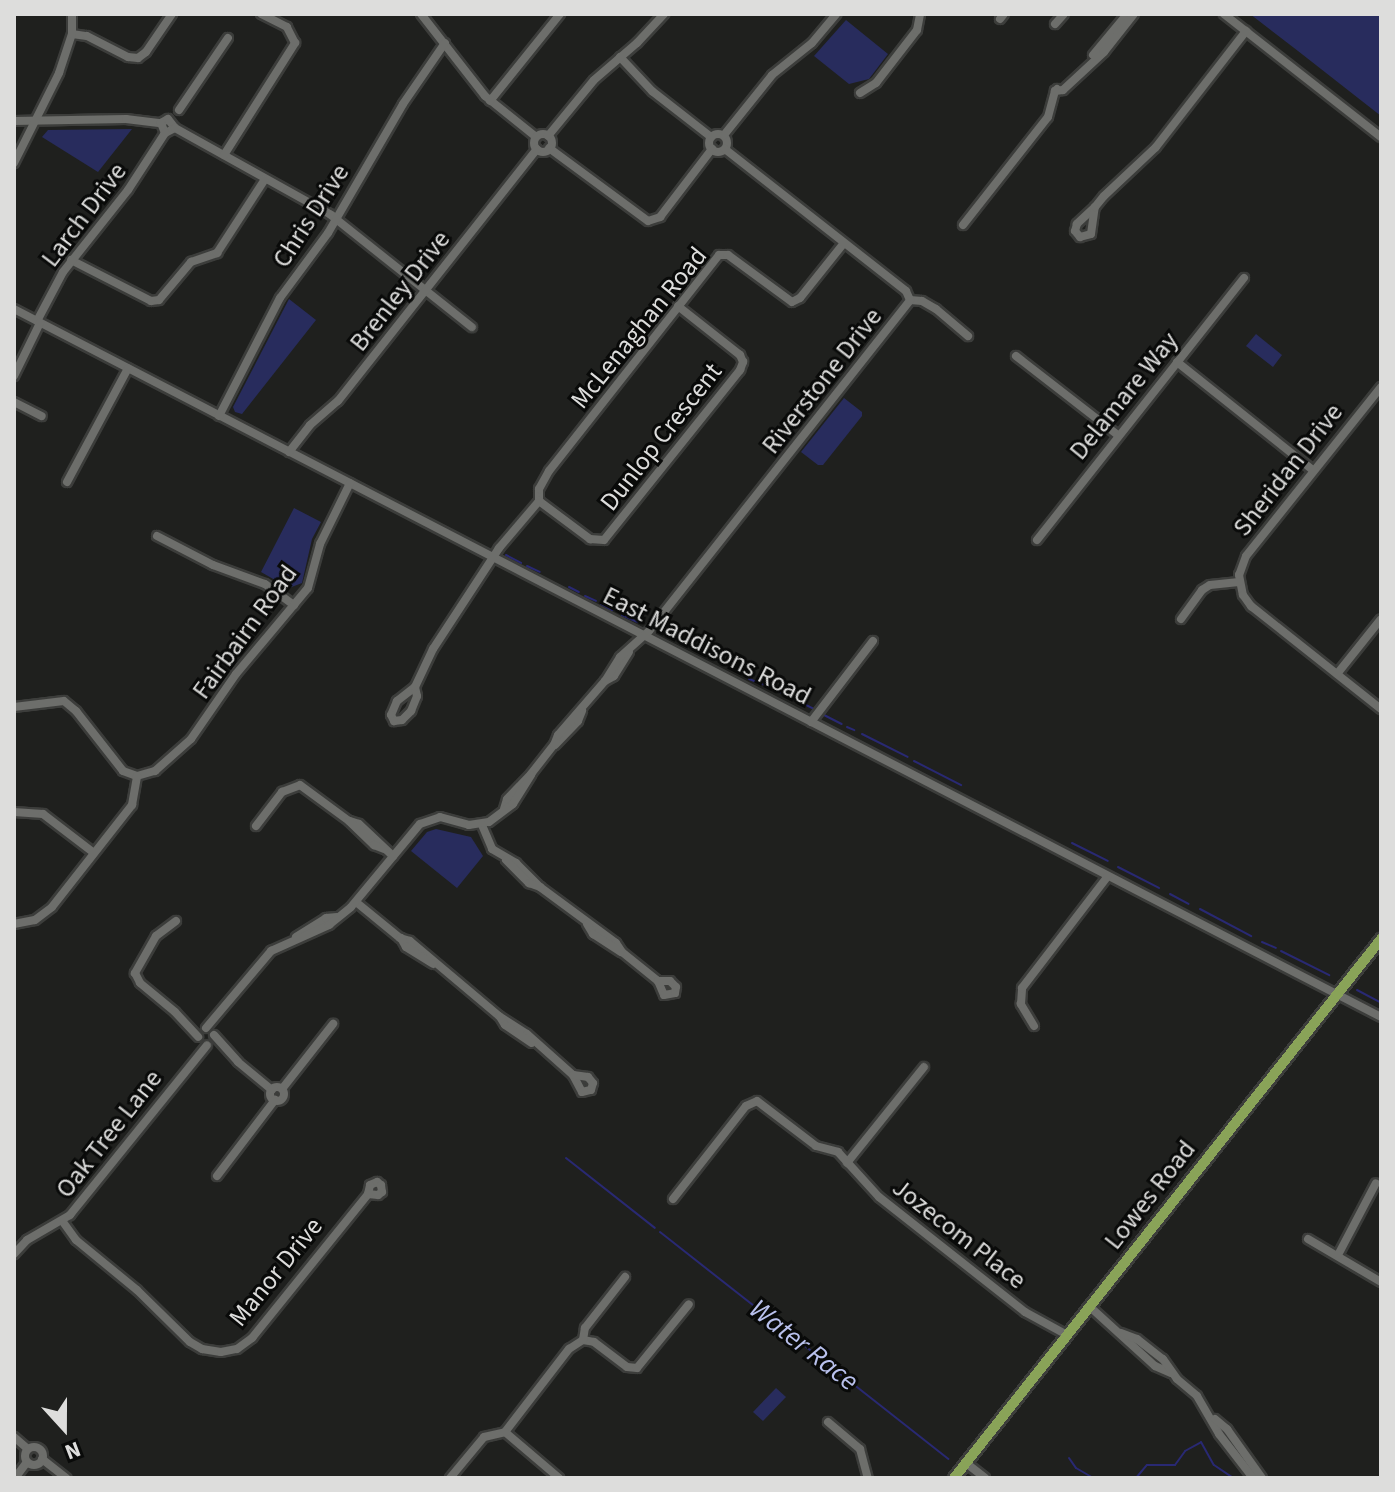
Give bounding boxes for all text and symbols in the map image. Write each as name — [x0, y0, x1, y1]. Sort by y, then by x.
street label: Larch Drive — [35, 157, 133, 273]
street label: Chris Drive — [266, 159, 356, 273]
street label: Brenley Drive — [343, 224, 457, 358]
street label: McLenaghan Road — [564, 241, 714, 415]
street label: Riverstone Drive — [755, 302, 889, 460]
street label: Delamare Way — [1063, 326, 1185, 466]
street label: Dunlop Crescent — [594, 357, 728, 517]
street label: Sheridan Drive — [1227, 397, 1349, 543]
street label: Fairbairn Road — [186, 559, 304, 705]
street label: East Maddisons Road — [598, 580, 816, 712]
street label: Oak Tree Lane — [49, 1064, 169, 1204]
street label: Lowes Road — [1098, 1134, 1202, 1256]
street label: Jozecom Place — [886, 1172, 1032, 1296]
street label: Manor Drive — [223, 1211, 329, 1333]
water label: Water Race — [743, 1292, 865, 1398]
north arrow — [24, 1388, 104, 1468]
text: N — [60, 1433, 85, 1468]

